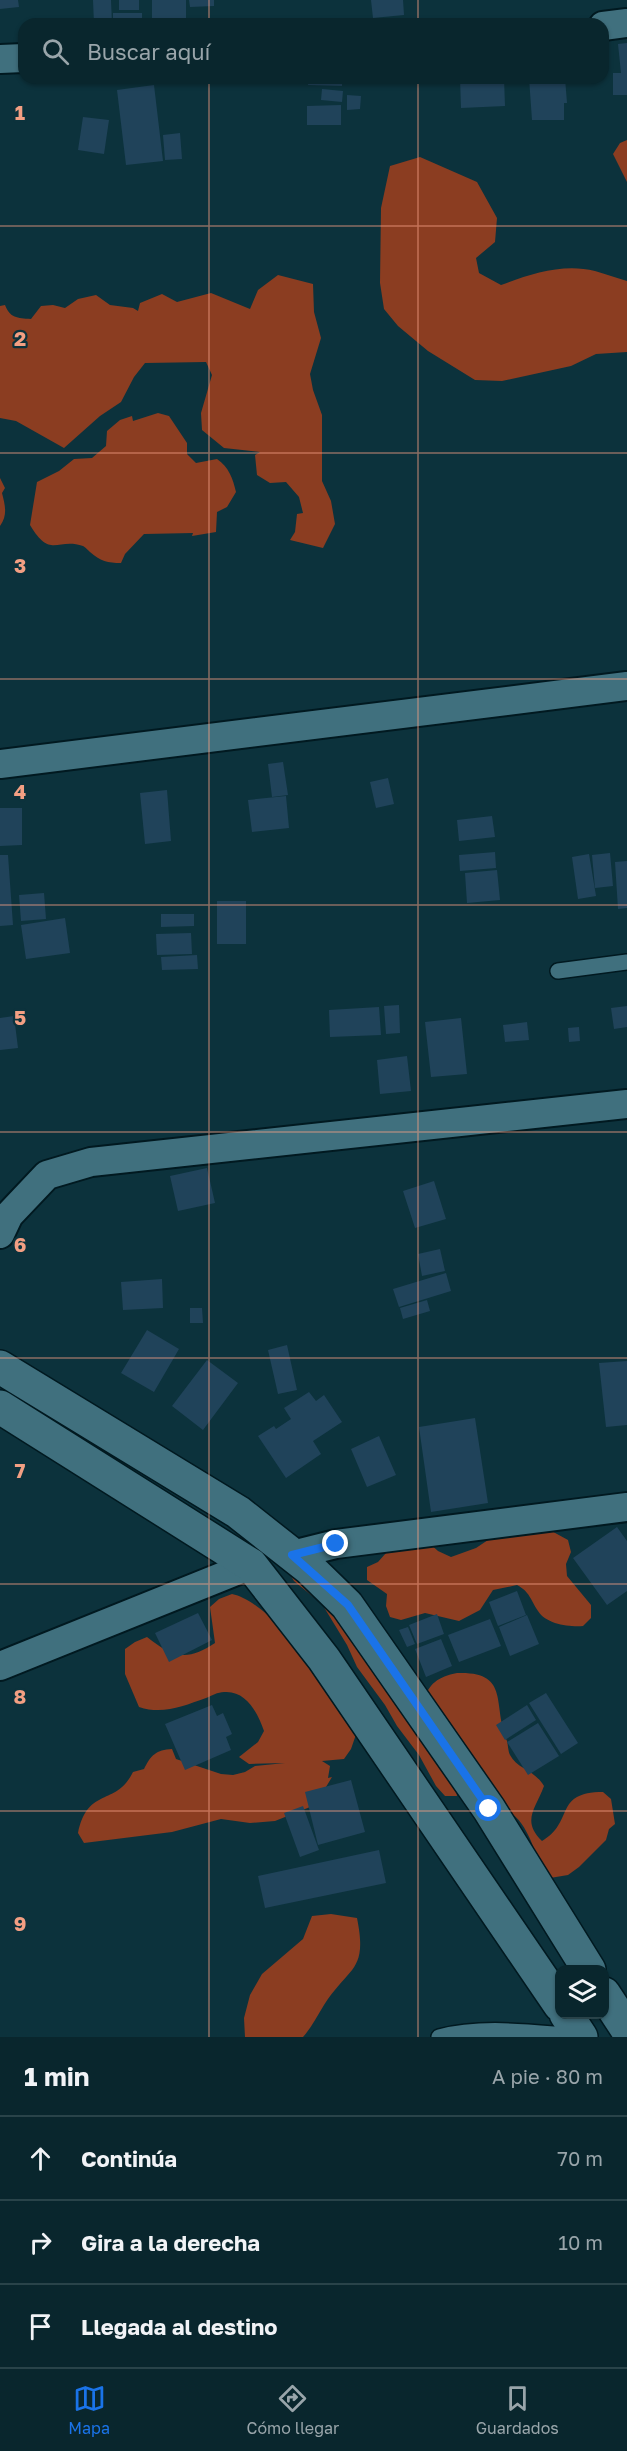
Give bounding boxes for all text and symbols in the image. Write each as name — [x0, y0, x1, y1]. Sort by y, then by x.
search box — [18, 18, 609, 84]
icon: search — [39, 35, 72, 68]
text: Buscar aquí — [87, 38, 210, 65]
text: 1 — [15, 100, 25, 124]
text: 2 — [14, 326, 26, 350]
text: 3 — [14, 553, 26, 577]
text: 4 — [14, 779, 26, 803]
text: 5 — [14, 1005, 26, 1029]
text: 6 — [14, 1232, 26, 1256]
text: 7 — [15, 1458, 26, 1482]
route end — [322, 1530, 348, 1556]
text: 8 — [14, 1684, 26, 1708]
route start — [475, 1795, 501, 1821]
text: 9 — [14, 1911, 26, 1935]
map controls — [555, 1965, 609, 2019]
button: layers — [555, 1965, 609, 2019]
text: 1 min — [24, 2061, 90, 2092]
text: A pie · 80 m — [492, 2064, 603, 2088]
icon: ahead — [24, 2142, 57, 2175]
text: Continúa — [81, 2145, 177, 2172]
text: 70 m — [557, 2146, 603, 2170]
icon: right — [24, 2226, 57, 2259]
text: Gira a la derecha — [81, 2229, 260, 2256]
text: 10 m — [558, 2230, 603, 2254]
icon: arrive — [24, 2310, 57, 2343]
text: Llegada al destino — [81, 2313, 278, 2340]
tab: Mapa — [68, 2382, 110, 2438]
tab: Cómo llegar — [247, 2382, 339, 2438]
tab: Guardados — [476, 2382, 559, 2438]

